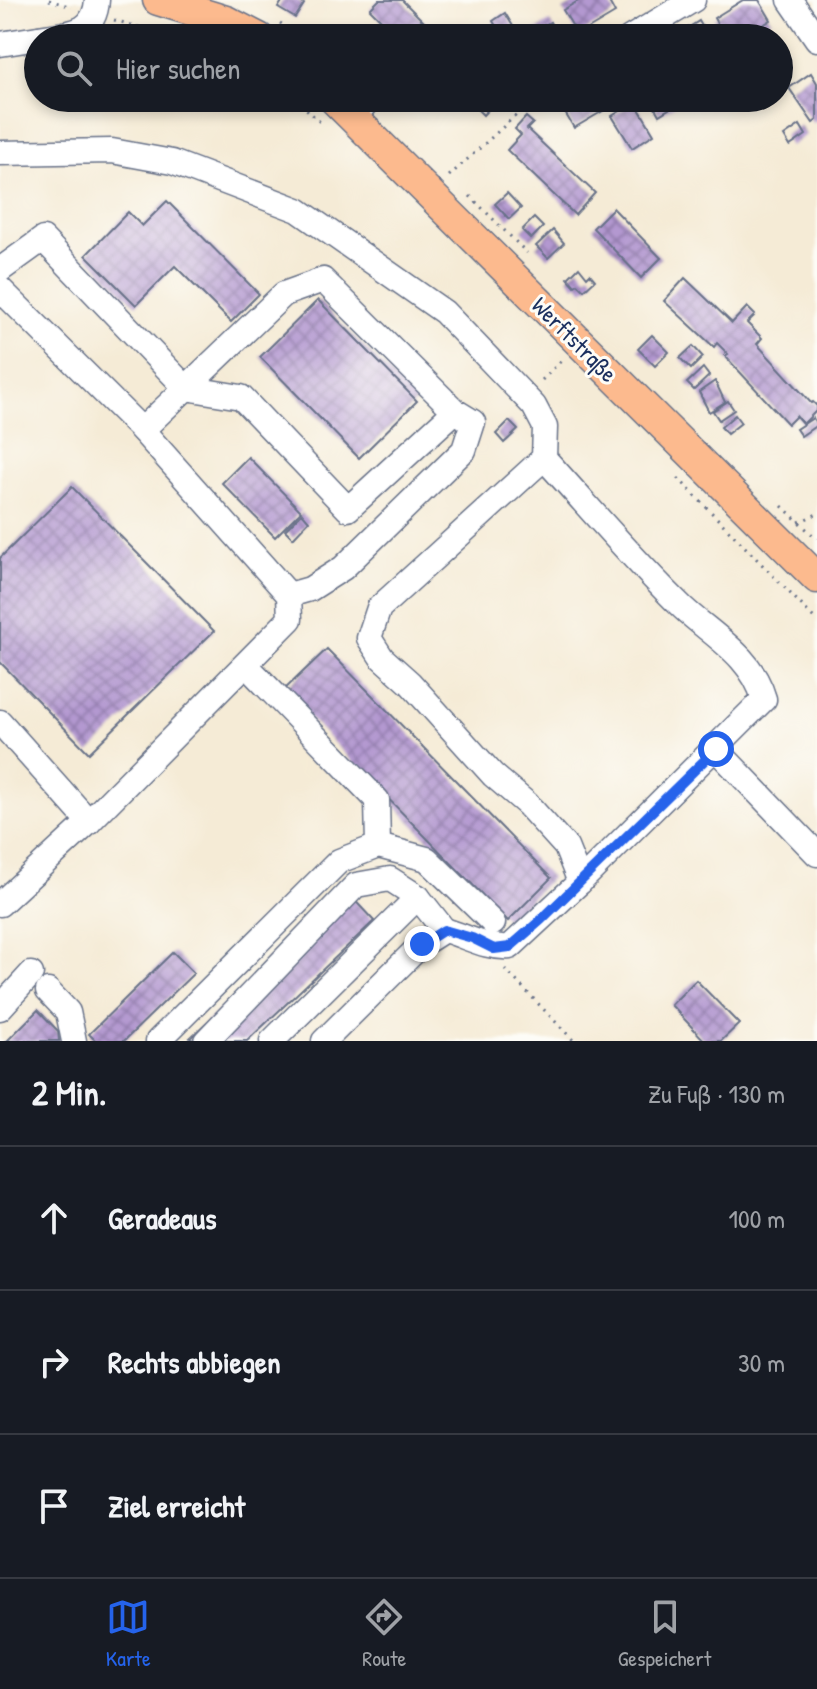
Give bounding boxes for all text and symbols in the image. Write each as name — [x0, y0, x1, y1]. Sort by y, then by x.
search box — [24, 24, 793, 112]
icon: search — [52, 46, 96, 90]
text: Hier suchen — [116, 48, 240, 88]
street label: Werftstraße — [525, 289, 625, 389]
route start — [698, 731, 734, 767]
route end — [404, 926, 440, 962]
text: 2 Min. — [32, 1070, 106, 1116]
text: Zu Fuß · 130 m — [648, 1076, 785, 1111]
icon: ahead — [32, 1196, 76, 1240]
text: Geradeaus — [108, 1198, 217, 1238]
text: 100 m — [729, 1201, 785, 1236]
icon: right — [32, 1340, 76, 1384]
text: Rechts abbiegen — [108, 1342, 281, 1382]
text: 30 m — [738, 1345, 785, 1380]
icon: arrive — [32, 1484, 76, 1528]
text: Ziel erreicht — [108, 1486, 245, 1526]
tab: Karte — [106, 1595, 151, 1673]
tab: Route — [362, 1595, 406, 1673]
tab: Gespeichert — [618, 1595, 711, 1673]

